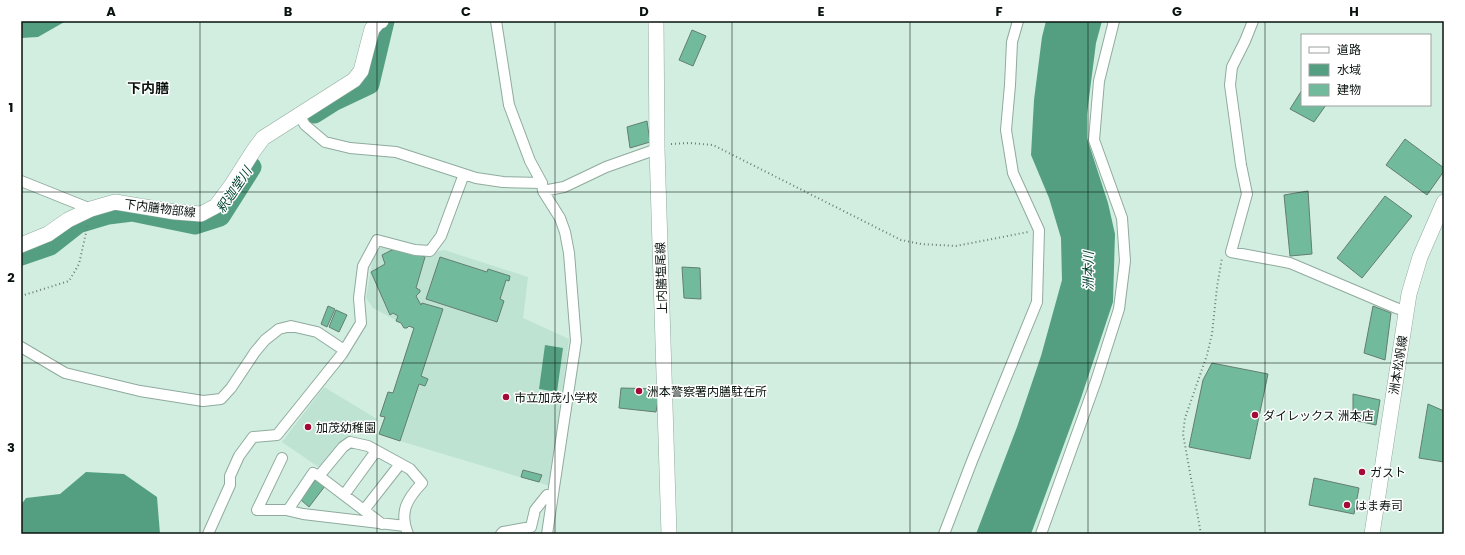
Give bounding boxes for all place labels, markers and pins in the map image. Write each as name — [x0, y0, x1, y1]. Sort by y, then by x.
place label: 洲本警察署内膳駐在所 — [647, 383, 767, 400]
marker: 洲本警察署内膳駐在所 — [634, 386, 644, 396]
place label: 市立加茂小学校 — [514, 389, 598, 406]
marker: 市立加茂小学校 — [501, 392, 511, 402]
place label: ダイレックス 洲本店 — [1263, 407, 1374, 424]
marker: ダイレックス 洲本店 — [1250, 410, 1260, 420]
place label: 加茂幼稚園 — [316, 419, 376, 436]
marker: 加茂幼稚園 — [303, 422, 313, 432]
place label: ガスト — [1370, 464, 1406, 481]
marker: ガスト — [1357, 467, 1367, 477]
place label: はま寿司 — [1355, 497, 1403, 514]
marker: はま寿司 — [1342, 500, 1352, 510]

